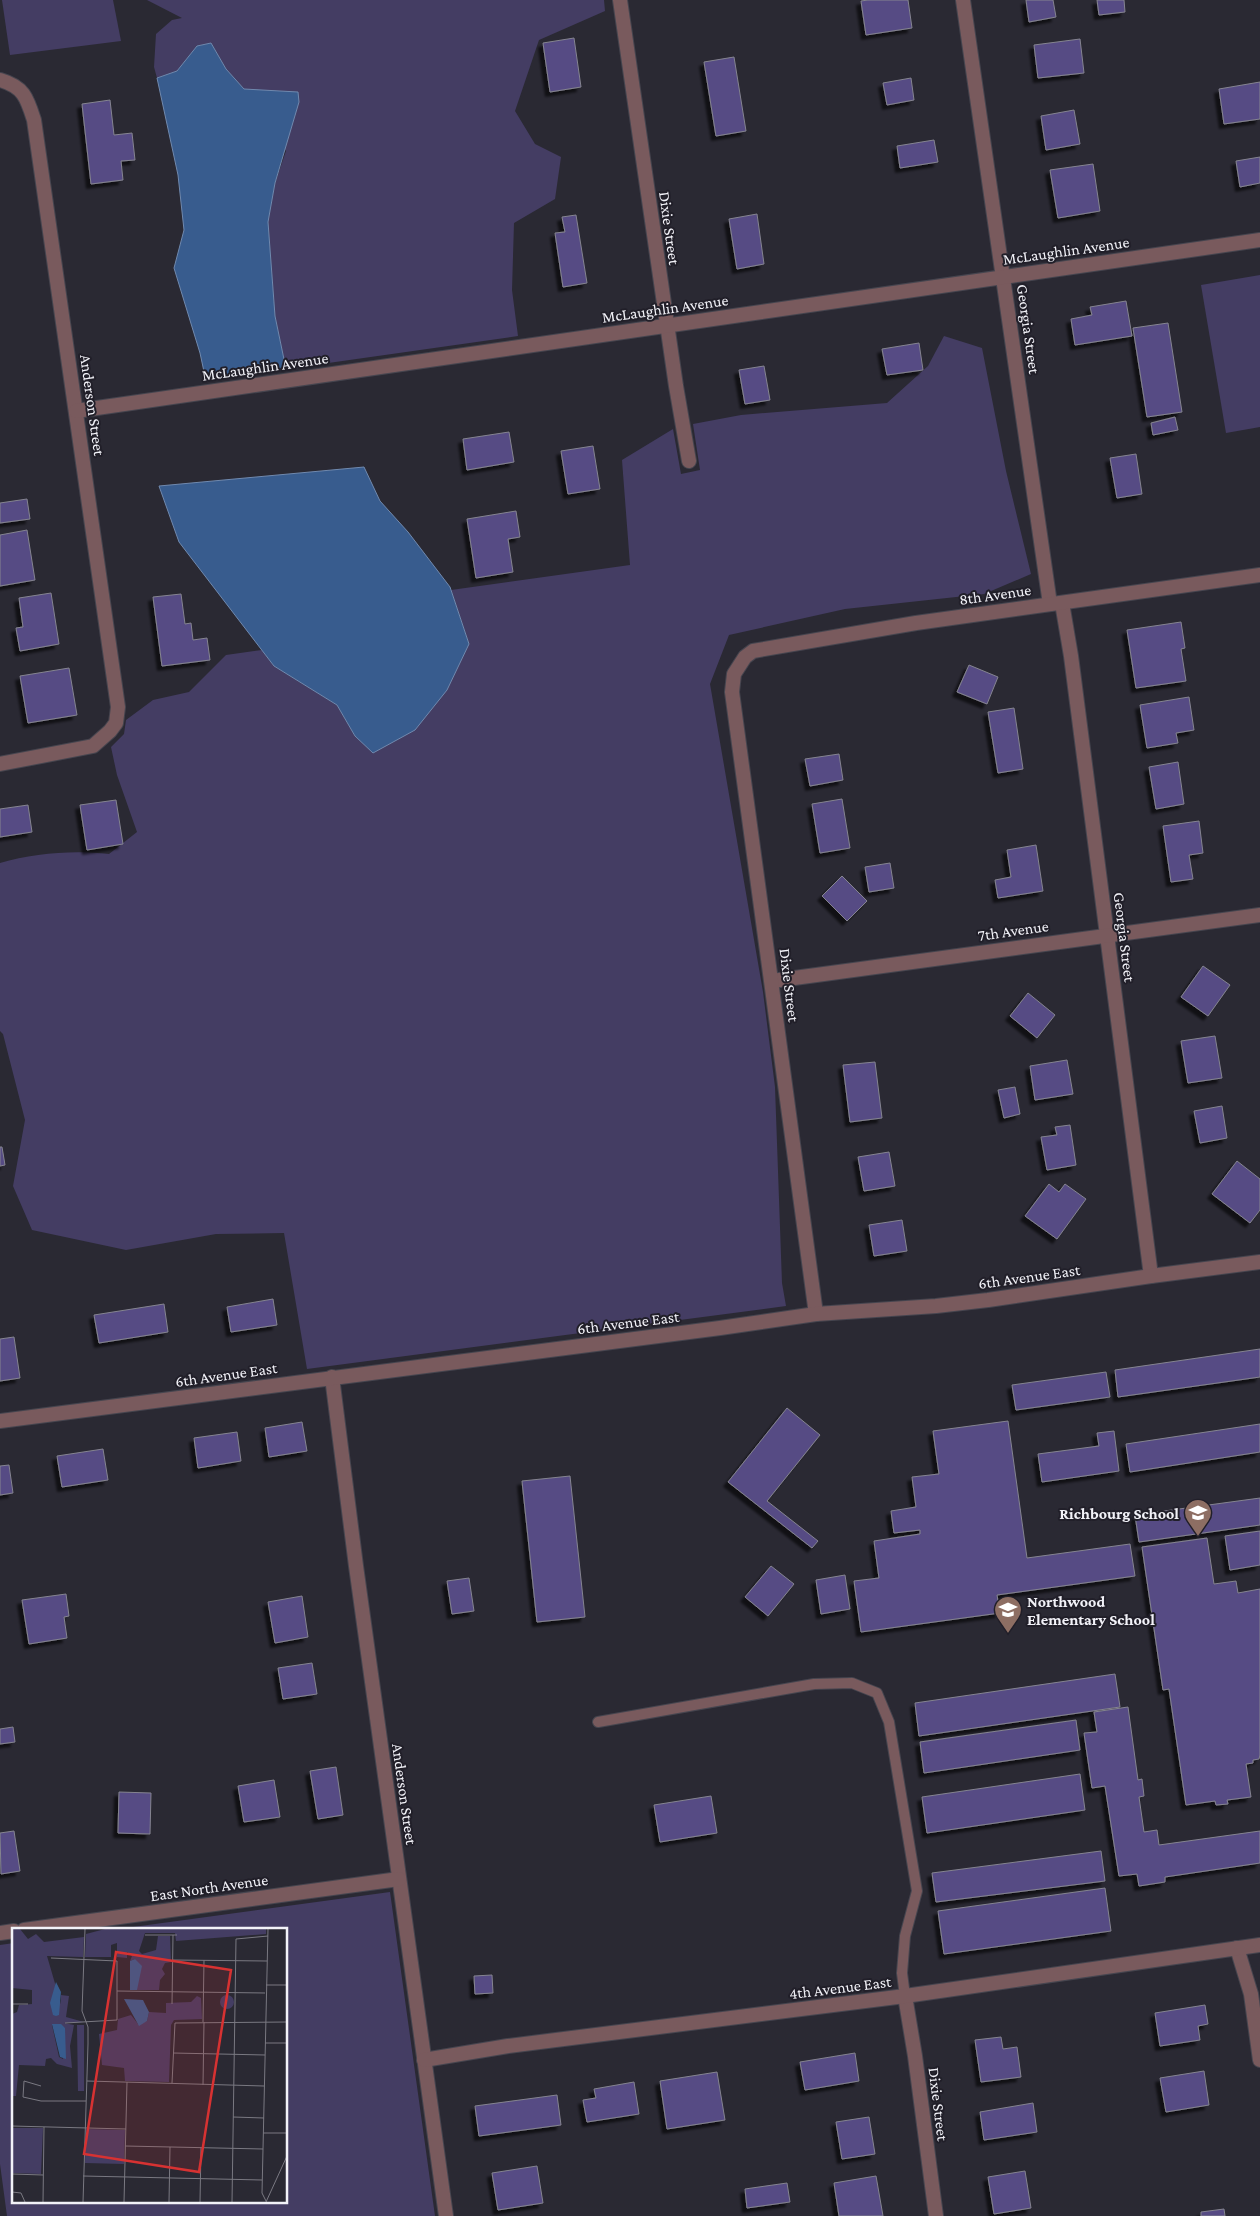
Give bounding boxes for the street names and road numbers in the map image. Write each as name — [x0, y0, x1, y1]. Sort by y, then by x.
street label: Dixie Street — [656, 190, 683, 267]
street label: McLaughlin Avenue — [1002, 233, 1130, 269]
street label: Georgia Street — [1013, 283, 1043, 376]
street label: McLaughlin Avenue — [601, 291, 729, 327]
street label: McLaughlin Avenue — [201, 349, 329, 385]
street label: Anderson Street — [77, 353, 108, 457]
street label: 8th Avenue — [958, 581, 1032, 608]
street label: Georgia Street — [1110, 891, 1139, 984]
street label: 7th Avenue — [977, 917, 1050, 944]
street label: Dixie Street — [777, 947, 803, 1024]
street label: 6th Avenue East — [977, 1261, 1082, 1292]
street label: 6th Avenue East — [576, 1308, 681, 1337]
street label: 6th Avenue East — [174, 1359, 279, 1390]
street label: Anderson Street — [389, 1742, 420, 1846]
street label: East North Avenue — [149, 1871, 269, 1904]
street label: 4th Avenue East — [788, 1973, 893, 2002]
street label: Dixie Street — [926, 2066, 952, 2143]

